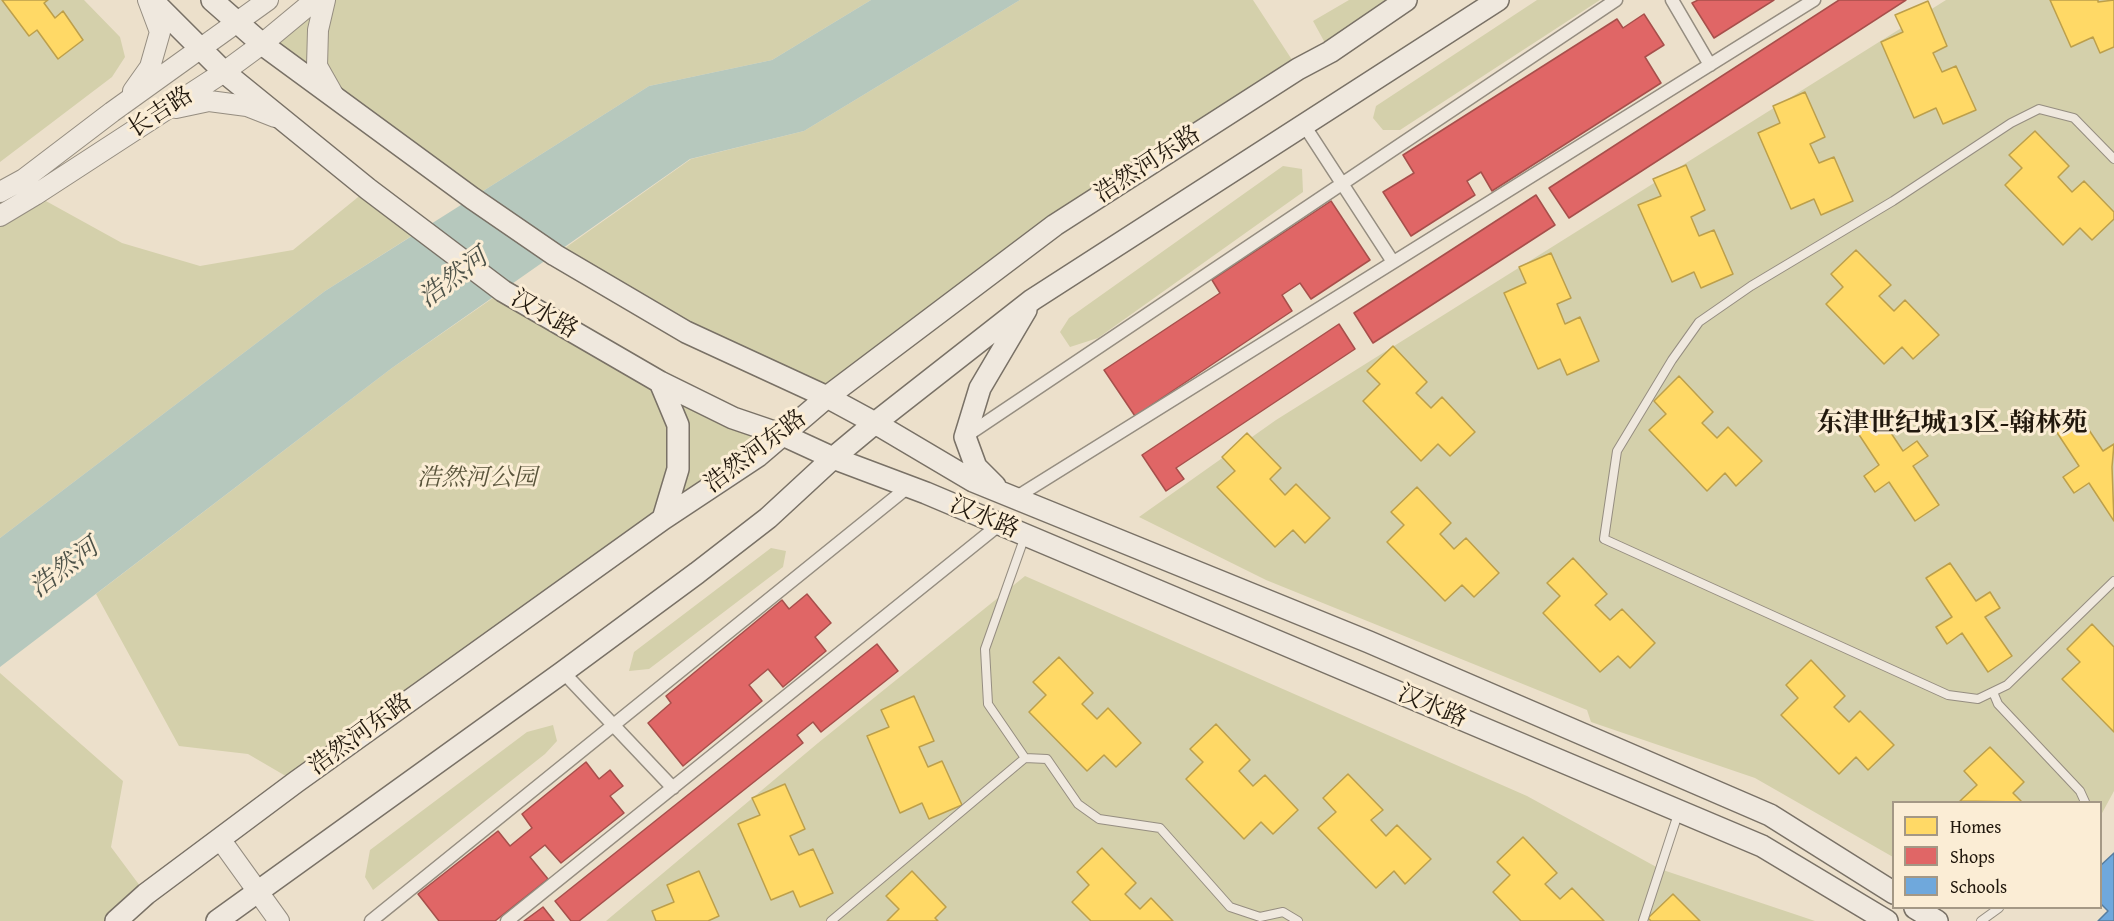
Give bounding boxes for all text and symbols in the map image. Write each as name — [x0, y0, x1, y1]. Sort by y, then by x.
street label: 长吉路 — [123, 81, 199, 145]
street label: 浩然河东路 — [1090, 120, 1206, 210]
water label: 浩然河 — [413, 243, 495, 315]
street label: 汉水路 — [506, 285, 582, 345]
street label: 浩然河东路 — [699, 404, 813, 500]
district label: 东津世纪城13区-翰林苑 — [1817, 408, 2087, 440]
park label: 浩然河公园 — [417, 465, 537, 493]
street label: 汉水路 — [945, 491, 1023, 545]
water label: 浩然河 — [24, 533, 106, 605]
street label: 汉水路 — [1393, 680, 1471, 734]
street label: 浩然河东路 — [304, 688, 418, 782]
legend — [1892, 801, 2102, 909]
text: Homes — [1950, 813, 2001, 840]
text: Shops — [1950, 843, 1995, 870]
text: Schools — [1950, 873, 2007, 900]

